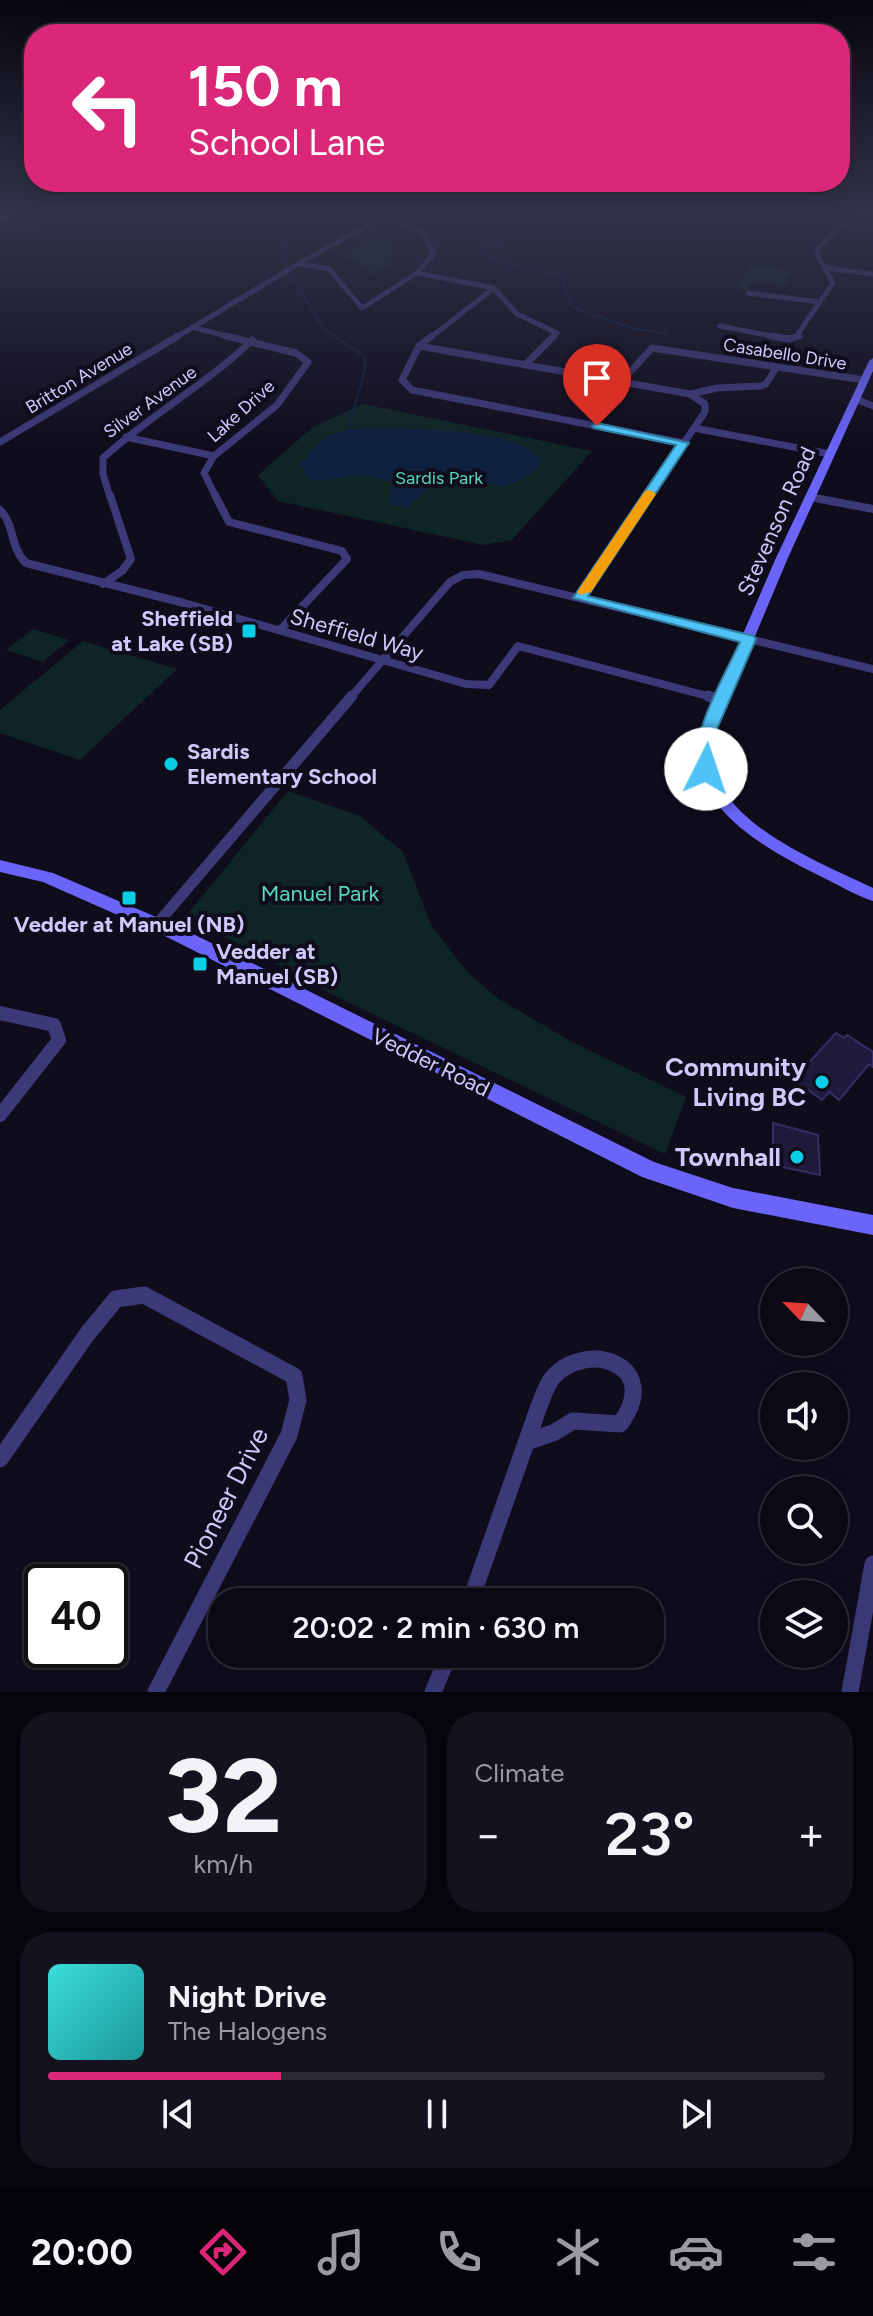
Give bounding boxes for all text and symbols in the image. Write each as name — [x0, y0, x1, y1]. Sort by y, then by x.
text: 150 m — [188, 53, 343, 120]
icon: left — [56, 56, 160, 160]
text: School Lane — [188, 121, 385, 164]
street label: Casabello Drive — [722, 333, 848, 375]
street label: Britton Avenue — [22, 337, 137, 418]
pin — [563, 344, 631, 426]
icon: arrive — [575, 356, 619, 400]
street label: Silver Avenue — [99, 361, 201, 443]
street label: Lake Drive — [203, 375, 279, 447]
street label: Stevenson Road — [732, 442, 821, 600]
park label: Sardis Park — [395, 467, 483, 489]
street label: Sheffield Way — [287, 603, 427, 666]
place label: Sheffield at Lake (SB) — [111, 605, 233, 657]
marker: Sheffield at Lake (SB) — [240, 622, 258, 640]
position arrow — [664, 727, 748, 811]
place label: Sardis Elementary School — [187, 738, 377, 790]
marker: Sardis Elementary School — [162, 755, 180, 773]
park label: Manuel Park — [261, 880, 380, 907]
marker: Vedder at Manuel (NB) — [120, 889, 138, 907]
place label: Vedder at Manuel (NB) — [14, 911, 244, 938]
place label: Vedder at Manuel (SB) — [216, 938, 338, 990]
marker: Vedder at Manuel (SB) — [191, 955, 209, 973]
street label: Vedder Road — [367, 1022, 494, 1103]
place label: Community Living BC — [665, 1051, 806, 1113]
marker: Community Living BC — [813, 1073, 831, 1091]
place label: Townhall — [675, 1141, 781, 1173]
marker: Townhall — [788, 1148, 806, 1166]
north arrow — [760, 1268, 848, 1356]
map controls — [760, 1268, 848, 1668]
button: sound — [760, 1372, 848, 1460]
street label: Pioneer Drive — [177, 1422, 275, 1574]
button: search — [760, 1476, 848, 1564]
speed limit sign: 40 — [24, 1564, 128, 1668]
button: layers — [760, 1580, 848, 1668]
text: 20:02 · 2 min · 630 m — [293, 1609, 579, 1646]
text: 32 — [164, 1733, 282, 1858]
text: Climate — [475, 1757, 564, 1789]
text: 23° — [605, 1798, 695, 1870]
text: − — [475, 1808, 502, 1861]
text: + — [798, 1808, 825, 1861]
text: km/h — [194, 1848, 253, 1880]
text: Night Drive — [168, 1978, 326, 2015]
text: The Halogens — [168, 2015, 327, 2047]
icon: previous — [156, 2092, 200, 2136]
icon: pause — [415, 2092, 459, 2136]
icon: next — [674, 2092, 718, 2136]
icon: directions — [195, 2224, 251, 2280]
icon: music — [313, 2224, 369, 2280]
icon: phone — [431, 2224, 487, 2280]
icon: climate — [550, 2224, 606, 2280]
icon: car — [668, 2224, 724, 2280]
icon: filters — [786, 2224, 842, 2280]
text: 20:00 — [31, 2231, 133, 2274]

